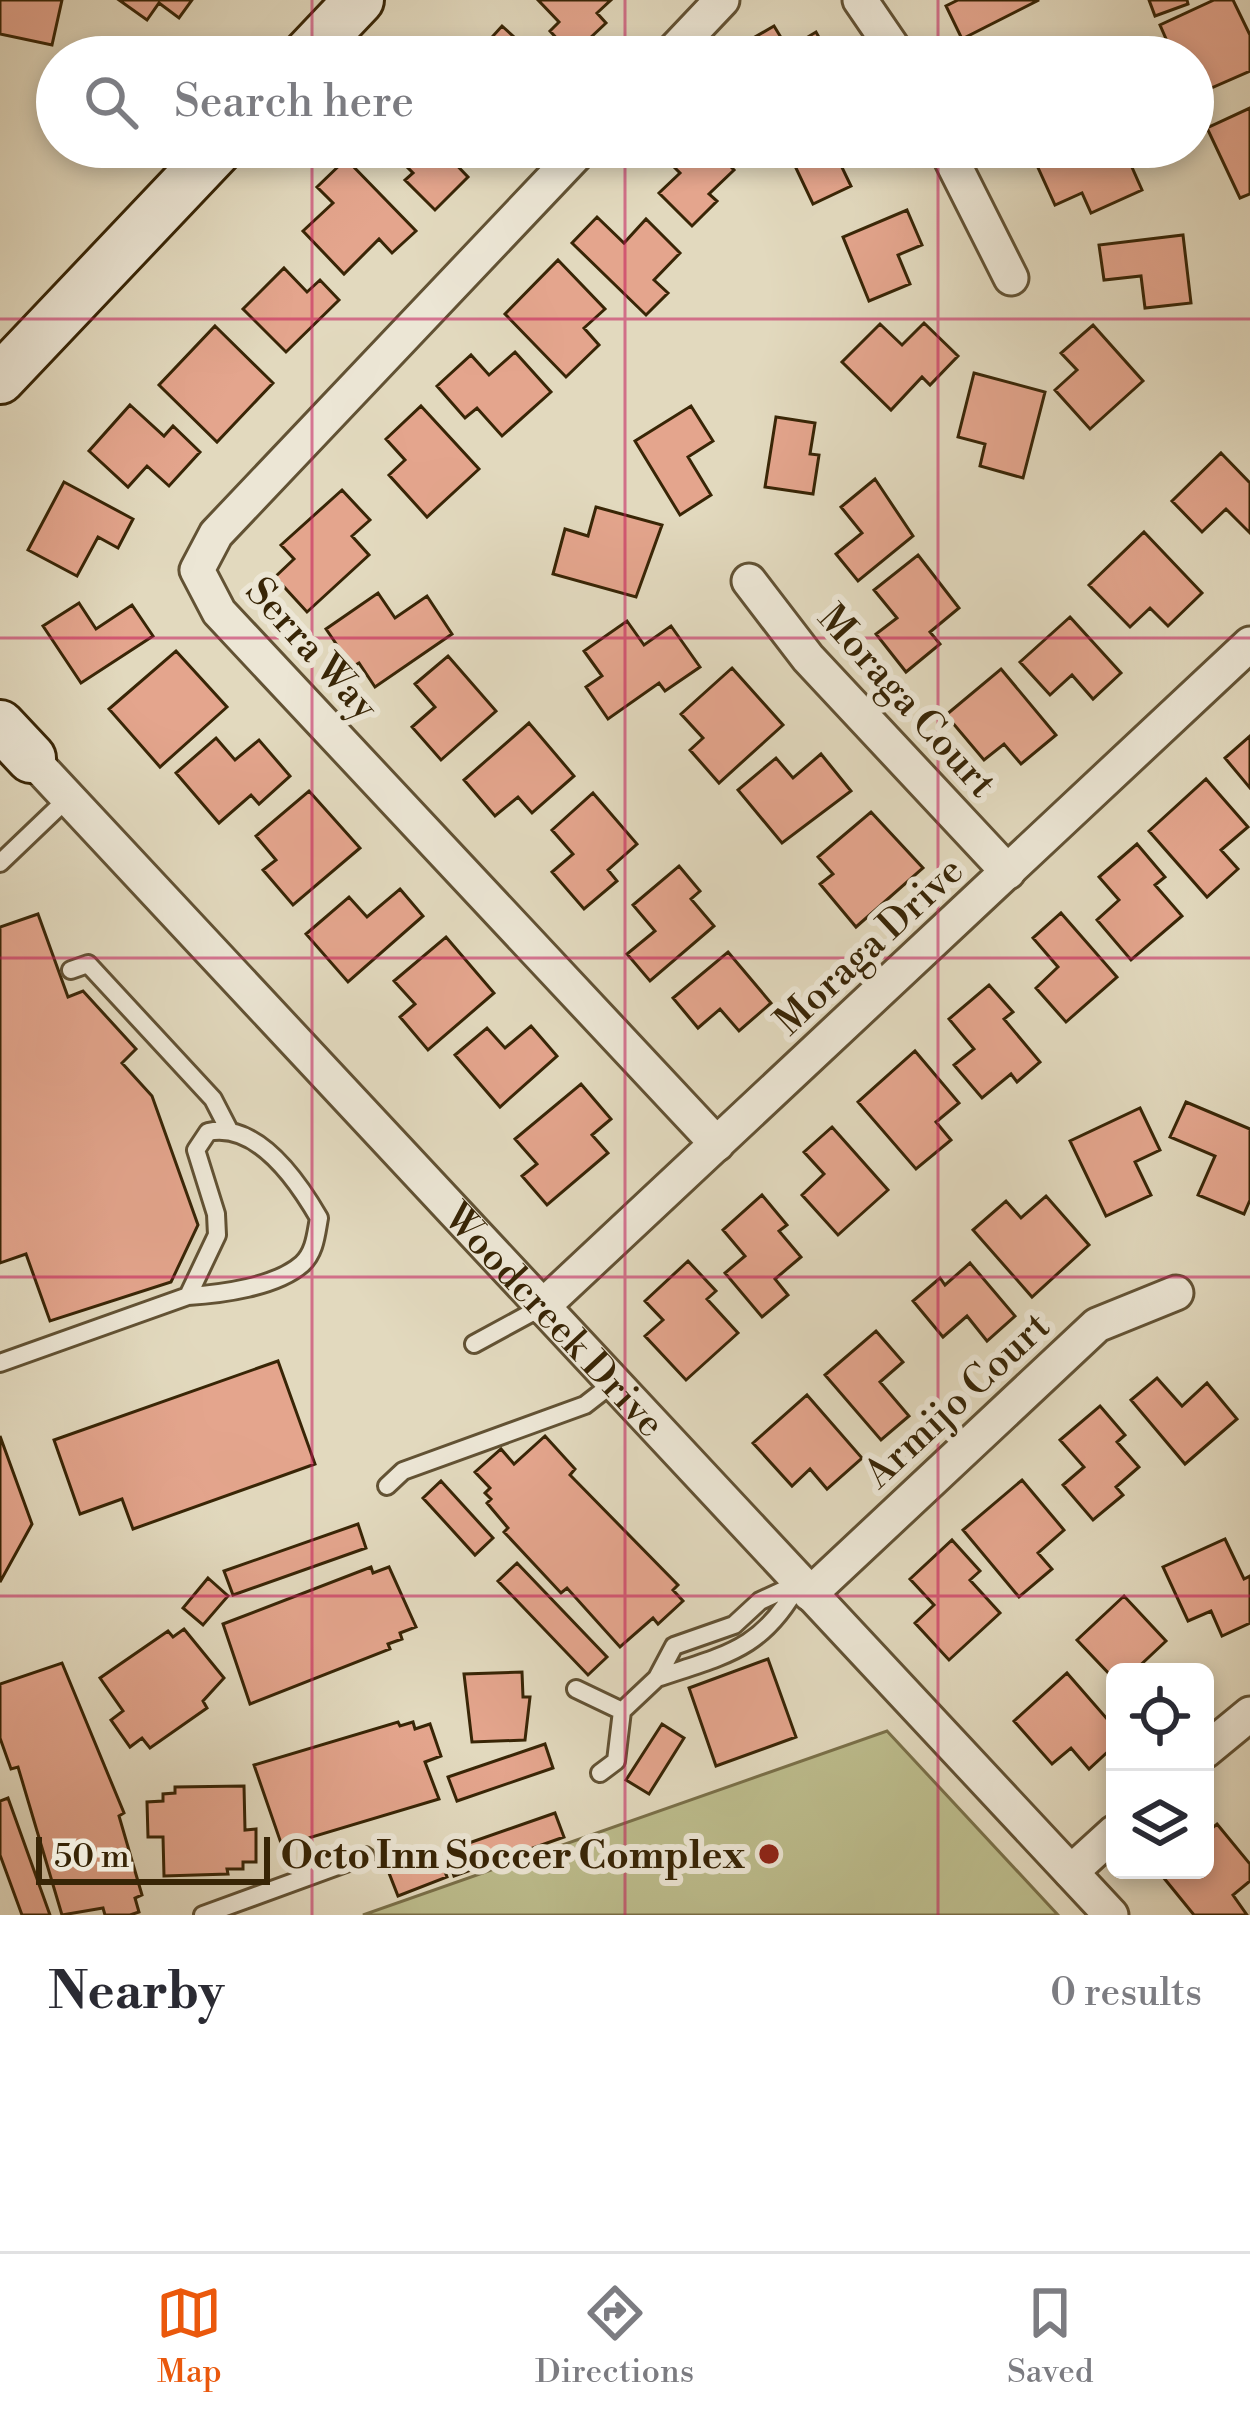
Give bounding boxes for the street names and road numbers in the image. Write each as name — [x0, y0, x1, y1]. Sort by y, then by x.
street label: Serra Way — [234, 568, 389, 732]
street label: Moraga Court — [806, 595, 1006, 809]
street label: Moraga Drive — [765, 847, 974, 1047]
street label: Woodcreek Drive — [431, 1193, 674, 1448]
street label: Armijo Court — [854, 1302, 1061, 1500]

